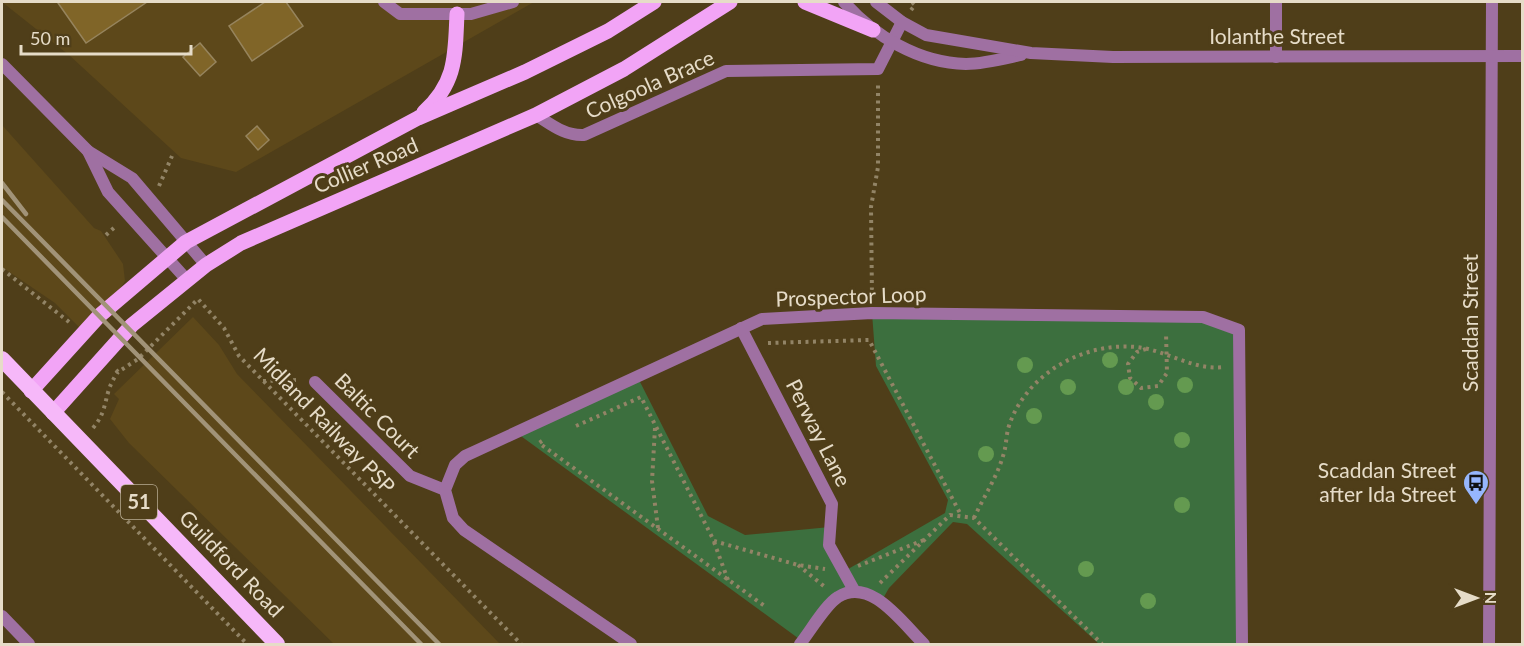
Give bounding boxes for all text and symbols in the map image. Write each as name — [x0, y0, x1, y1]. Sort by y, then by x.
scale bar — [21, 18, 190, 56]
street label: Iolanthe Street — [1209, 23, 1345, 48]
text: 50 m — [30, 27, 70, 49]
street label: Colgoola Brace — [581, 44, 718, 123]
street label: Collier Road — [309, 131, 421, 198]
street label: Scaddan Street — [1457, 253, 1482, 392]
street label: Prospector Loop — [775, 280, 927, 311]
street label: Midland Railway PSP — [249, 342, 401, 498]
street label: Baltic Court — [330, 367, 426, 463]
street label: Perway Lane — [782, 374, 857, 490]
place label: Scaddan Street after Ida Street — [1318, 457, 1456, 506]
bus stop icon: Scaddan Street after Ida Street — [1461, 468, 1491, 506]
road number: 51 — [121, 485, 157, 519]
street label: Guildford Road — [175, 504, 289, 621]
north arrow — [1446, 568, 1506, 628]
text: N — [1482, 592, 1501, 604]

